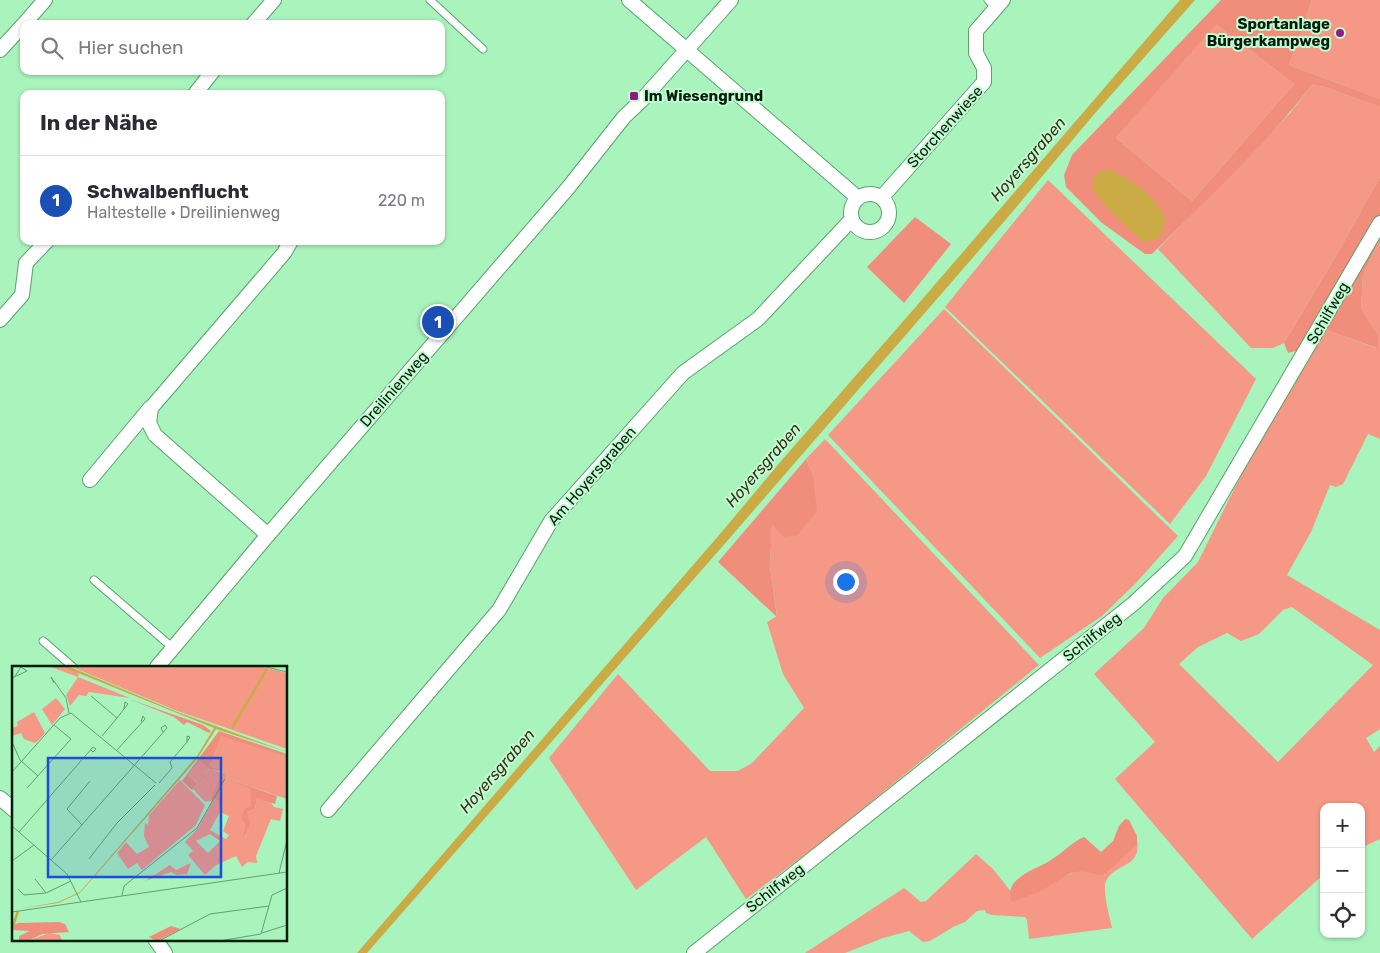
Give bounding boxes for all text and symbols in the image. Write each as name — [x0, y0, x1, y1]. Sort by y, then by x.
place label: Sportanlage Bürgerkampweg — [1207, 15, 1330, 50]
search box — [20, 20, 445, 75]
marker: Sportanlage Bürgerkampweg — [1334, 27, 1346, 39]
icon: search — [38, 34, 66, 62]
text: Hier suchen — [78, 36, 184, 59]
street label: Storchenwiese — [903, 82, 987, 172]
place label: Im Wiesengrund — [644, 87, 763, 105]
marker: Im Wiesengrund — [628, 90, 640, 102]
text: In der Nähe — [40, 110, 158, 135]
water label: Hoyersgraben — [986, 113, 1070, 205]
text: Schwalbenflucht — [87, 180, 249, 203]
text: 1 — [52, 191, 60, 210]
text: 220 m — [378, 191, 425, 210]
text: Haltestelle · Dreilinienweg — [87, 203, 280, 222]
street label: Schilfweg — [1303, 279, 1353, 347]
pin: 1 — [422, 303, 454, 341]
street label: Dreilinienweg — [356, 347, 432, 431]
water label: Hoyersgraben — [721, 419, 805, 511]
street label: Am Hoyersgraben — [544, 423, 640, 529]
your location — [833, 569, 859, 595]
street label: Schilfweg — [1059, 609, 1125, 665]
inset map — [12, 666, 288, 940]
water label: Hoyersgraben — [455, 725, 539, 817]
map controls — [1320, 803, 1365, 938]
button: + — [1320, 803, 1365, 848]
button: − — [1320, 848, 1365, 893]
street label: Schilfweg — [742, 860, 808, 916]
button: locate — [1320, 893, 1365, 938]

